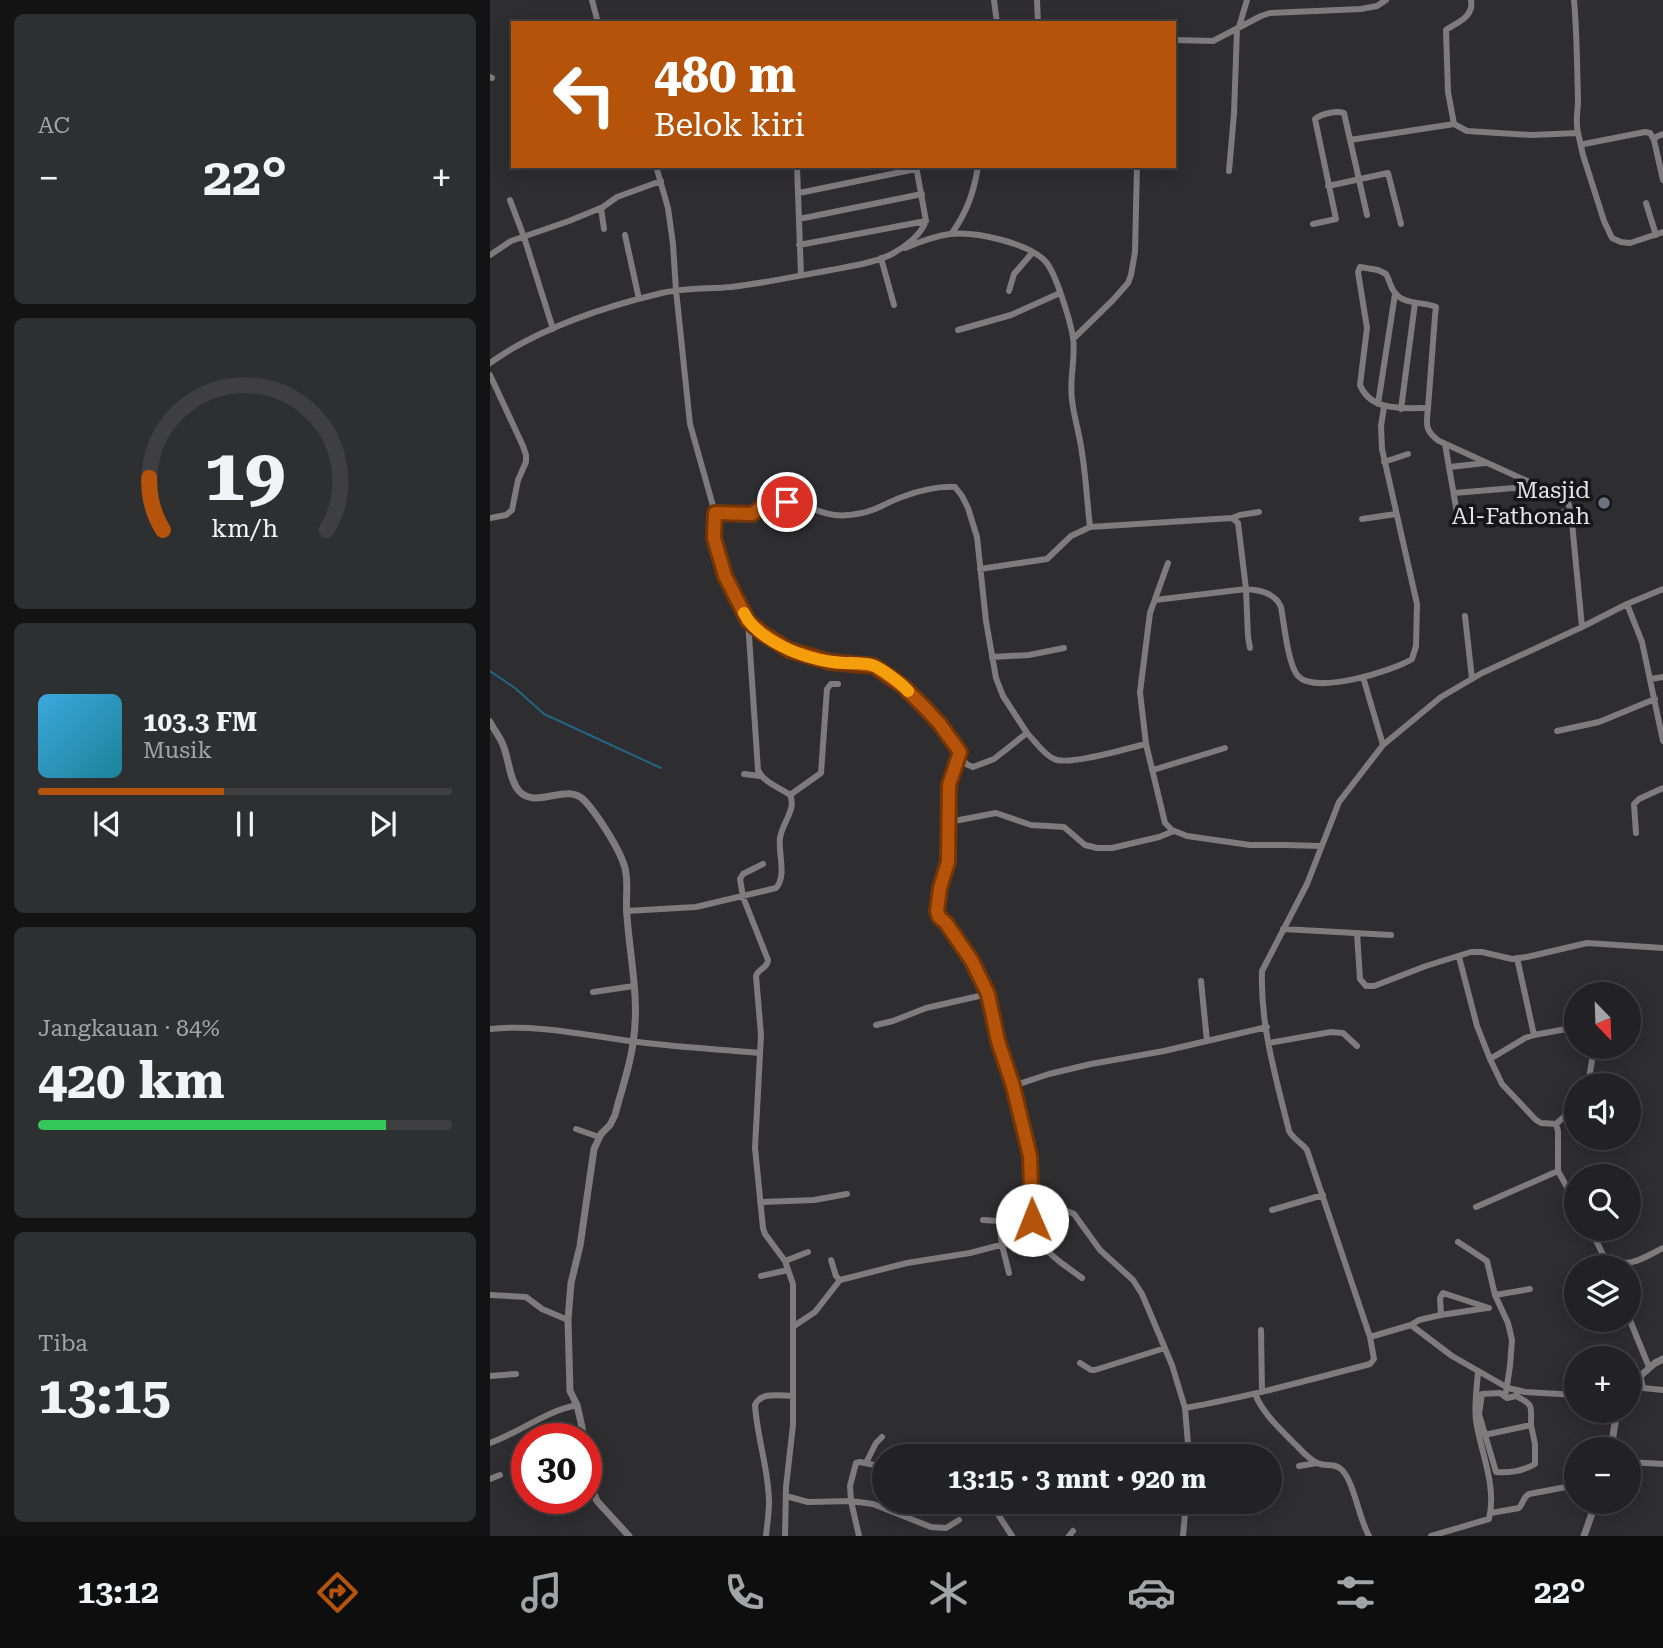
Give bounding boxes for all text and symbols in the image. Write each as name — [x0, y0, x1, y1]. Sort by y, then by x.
text: 480 m — [654, 47, 796, 104]
icon: left — [539, 49, 630, 140]
text: Belok kiri — [654, 106, 805, 144]
text: AC — [38, 112, 70, 139]
text: 22° — [203, 147, 287, 208]
text: − — [38, 156, 59, 200]
text: + — [431, 156, 452, 200]
text: 19 — [204, 433, 286, 518]
pin — [757, 472, 817, 532]
place label: Masjid Al-Fathonah — [1452, 477, 1590, 530]
icon: arrive — [768, 483, 806, 521]
marker: Masjid Al-Fathonah — [1596, 495, 1612, 511]
text: km/h — [212, 513, 278, 542]
text: 103.3 FM — [143, 707, 257, 737]
text: Musik — [143, 737, 212, 764]
icon: previous — [88, 805, 126, 843]
icon: pause — [226, 805, 264, 843]
icon: next — [364, 805, 402, 843]
north arrow — [1564, 982, 1642, 1059]
map controls — [1564, 982, 1641, 1514]
text: Jangkauan · 84% — [38, 1015, 220, 1042]
text: 420 km — [38, 1050, 225, 1111]
button: sound — [1564, 1073, 1641, 1150]
button: search — [1564, 1164, 1641, 1241]
position arrow — [995, 1183, 1069, 1257]
button: layers — [1564, 1255, 1641, 1332]
text: Tiba — [38, 1330, 88, 1357]
button: + — [1564, 1346, 1641, 1423]
text: 13:15 — [38, 1365, 171, 1426]
speed limit sign: 30 — [511, 1423, 602, 1514]
button: − — [1564, 1437, 1641, 1514]
text: 13:15 · 3 mnt · 920 m — [948, 1464, 1206, 1494]
icon: directions — [313, 1568, 362, 1617]
icon: music — [517, 1568, 566, 1617]
icon: phone — [720, 1568, 769, 1617]
icon: climate — [924, 1568, 973, 1617]
icon: car — [1127, 1568, 1176, 1617]
icon: filters — [1331, 1568, 1380, 1617]
text: 13:12 — [77, 1573, 159, 1611]
text: 22° — [1534, 1573, 1586, 1611]

